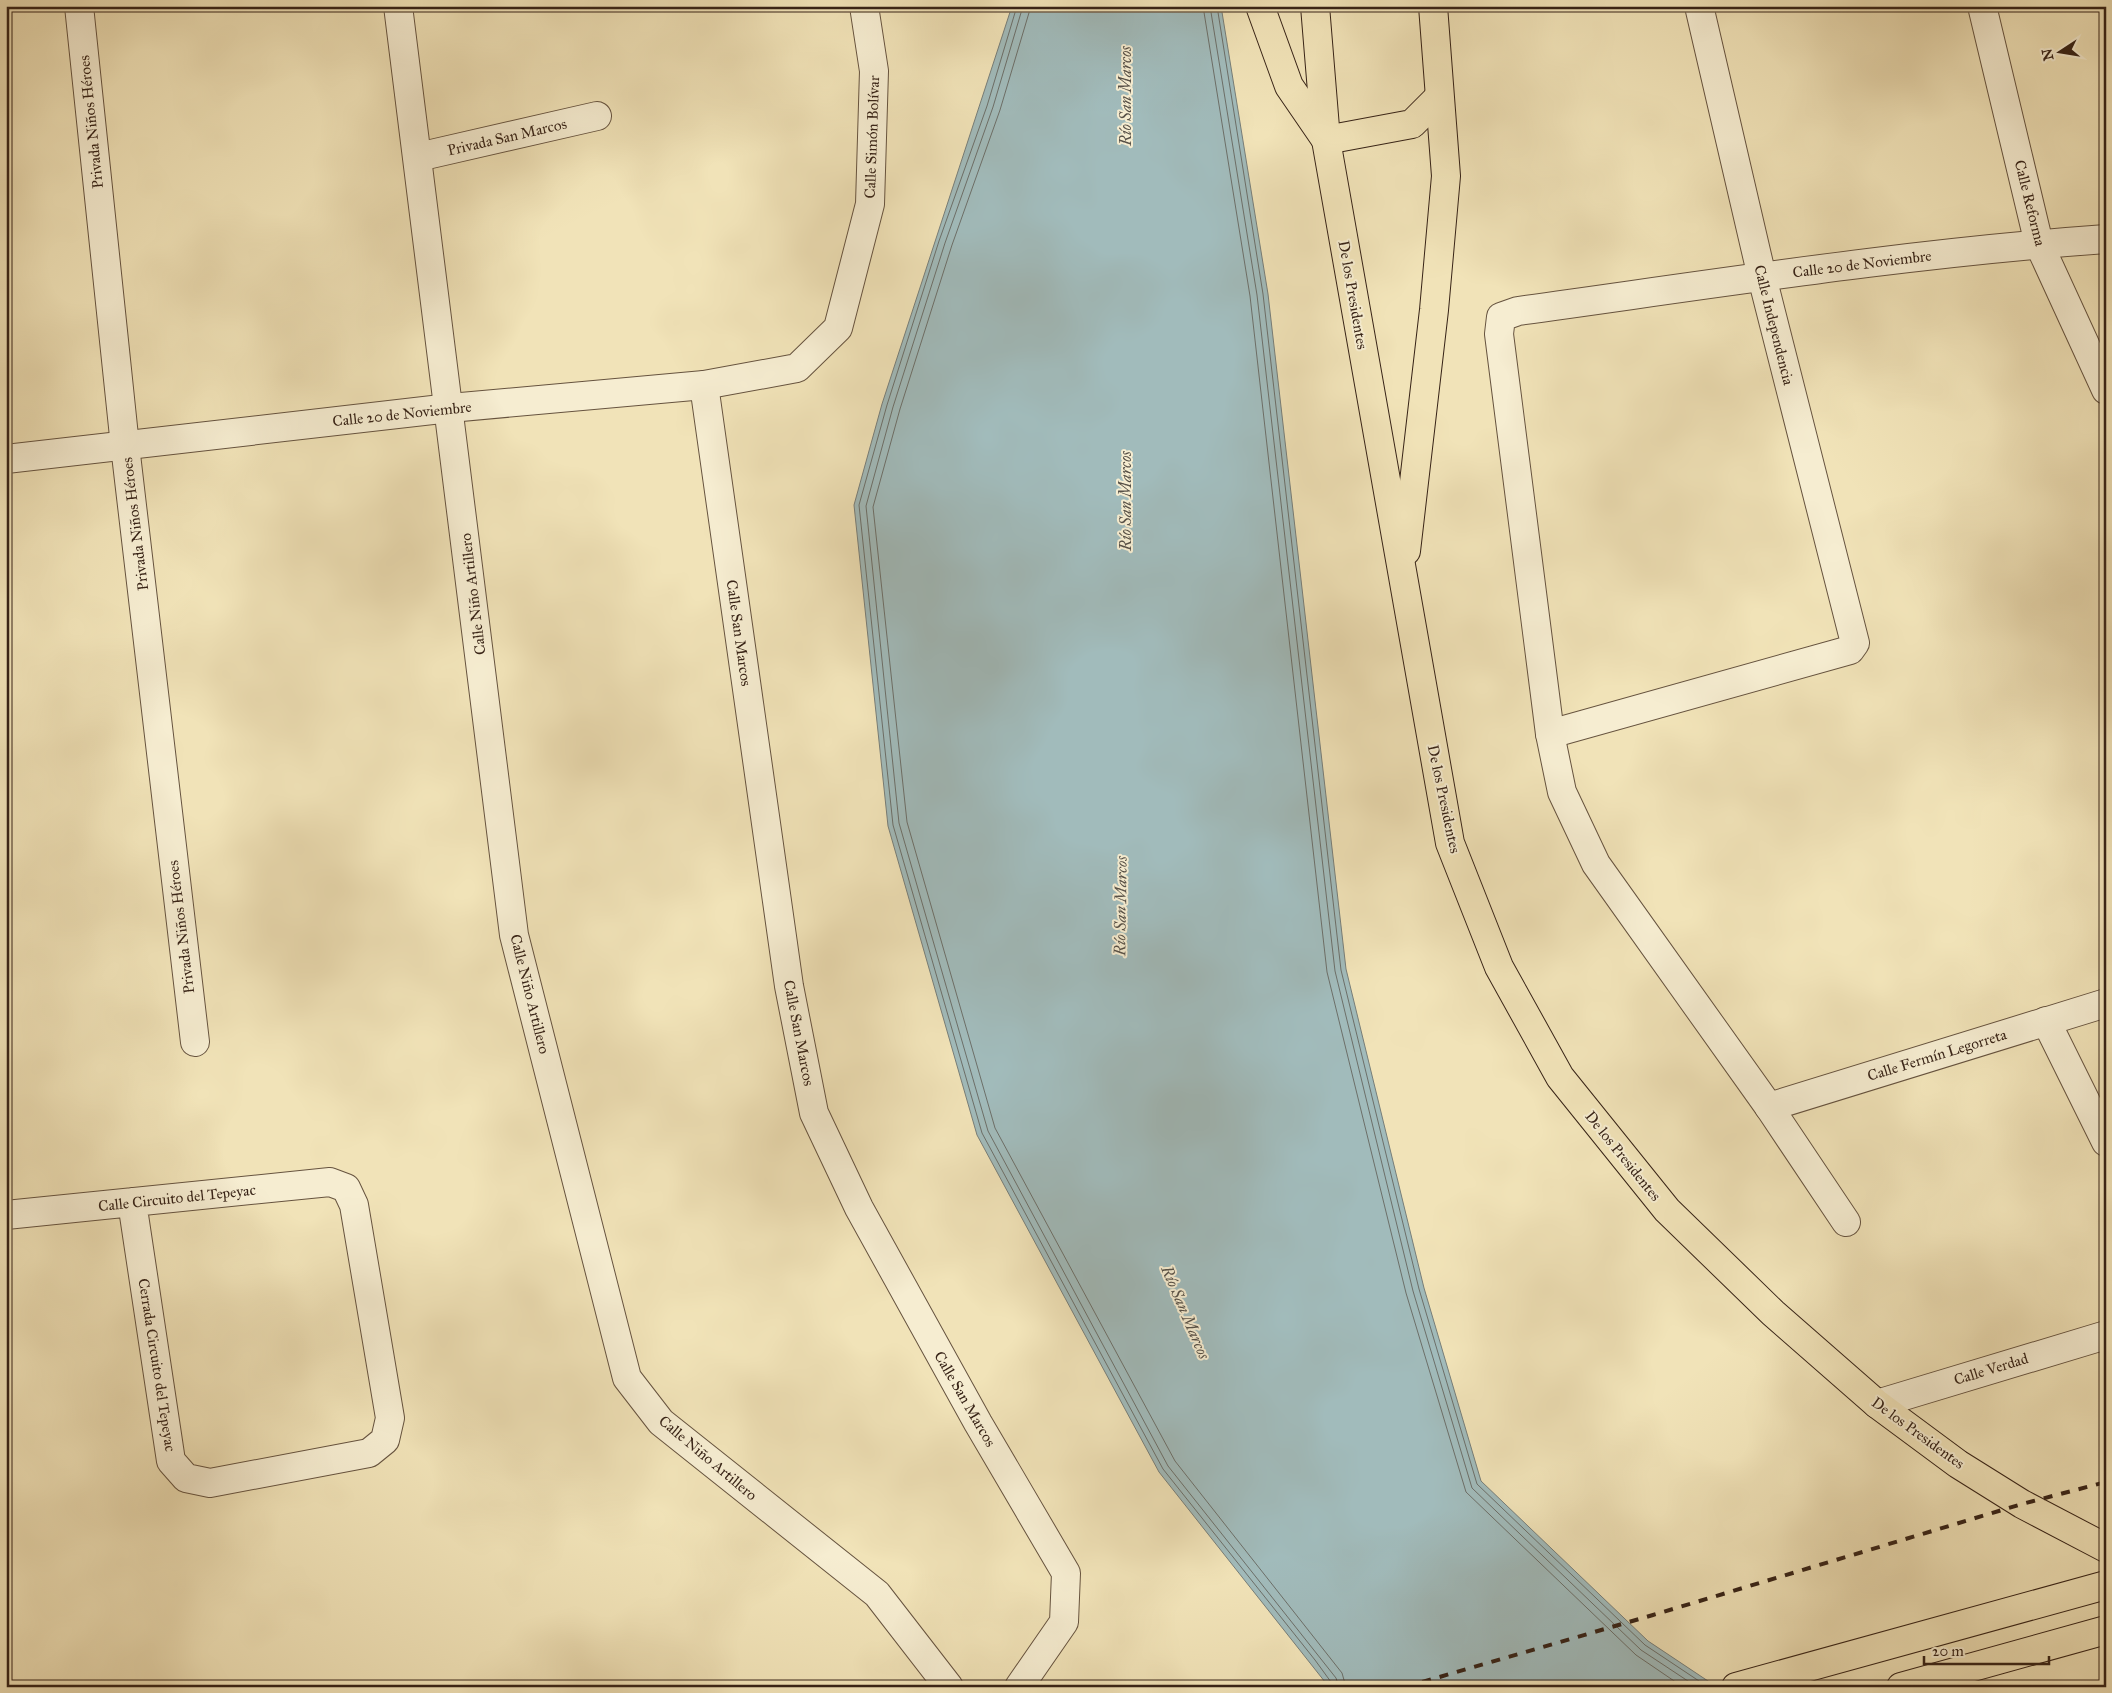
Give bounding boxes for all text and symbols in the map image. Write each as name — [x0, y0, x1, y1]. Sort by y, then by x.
north arrow — [2034, 28, 2084, 78]
water label: Río San Marcos — [1116, 46, 1135, 147]
text: N — [2038, 47, 2057, 62]
street label: Privada Niños Héroes — [75, 54, 107, 190]
street label: Calle Simón Bolívar — [861, 75, 883, 199]
street label: Privada San Marcos — [446, 115, 568, 159]
street label: Calle Reforma — [2011, 158, 2050, 248]
street label: De los Presidentes — [1335, 239, 1371, 351]
street label: Calle 20 de Noviembre — [1792, 247, 1932, 281]
street label: Calle Independencia — [1750, 263, 1798, 387]
street label: Calle 20 de Noviembre — [332, 398, 472, 430]
water label: Río San Marcos — [1116, 451, 1135, 552]
street label: Privada Niños Héroes — [118, 456, 152, 592]
street label: Calle Niño Artillero — [457, 532, 489, 656]
street label: Calle San Marcos — [723, 579, 755, 687]
street label: De los Presidentes — [1424, 743, 1464, 855]
water label: Río San Marcos — [1110, 856, 1131, 957]
street label: Privada Niños Héroes — [164, 859, 198, 995]
street label: Calle Niño Artillero — [506, 932, 554, 1056]
street label: Calle San Marcos — [780, 979, 818, 1087]
street label: Calle Fermín Legorreta — [1865, 1025, 2009, 1085]
street label: De los Presidentes — [1581, 1107, 1665, 1205]
street label: Calle Circuito del Tepeyac — [97, 1181, 257, 1215]
water label: Río San Marcos — [1157, 1262, 1214, 1362]
street label: Cerrada Circuito del Tepeyac — [134, 1277, 180, 1453]
street label: Calle San Marcos — [930, 1348, 1000, 1450]
street label: Calle Verdad — [1952, 1349, 2031, 1389]
street label: De los Presidentes — [1868, 1393, 1968, 1473]
street label: Calle Niño Artillero — [655, 1412, 761, 1505]
scale bar — [1924, 1633, 2050, 1665]
text: 20 m — [1932, 1642, 1964, 1660]

